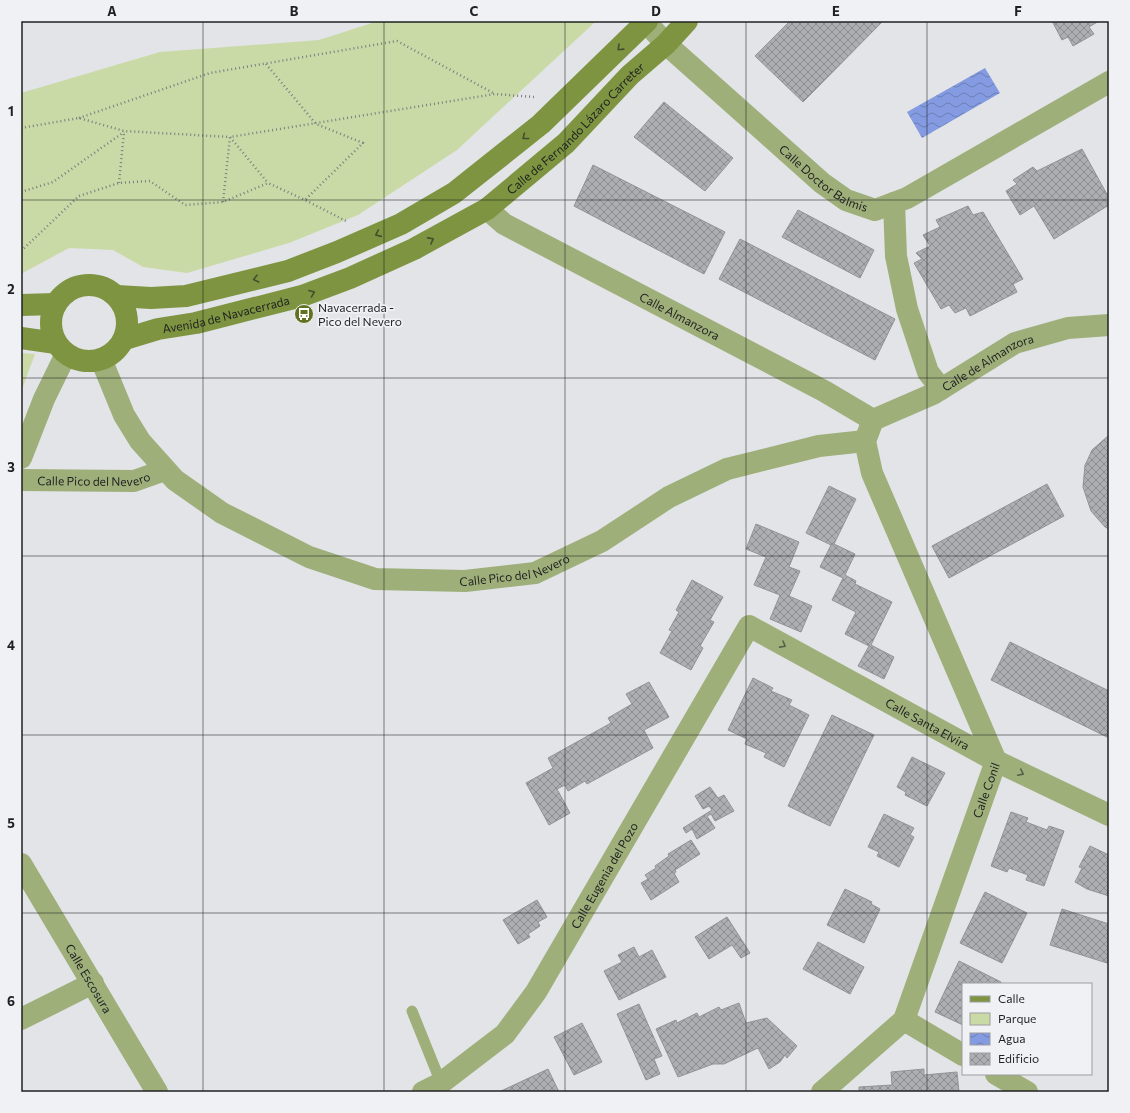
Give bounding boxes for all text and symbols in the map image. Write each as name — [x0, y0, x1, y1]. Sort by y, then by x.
text: A — [107, 3, 117, 19]
text: B — [290, 3, 299, 19]
text: C — [470, 3, 479, 19]
text: D — [651, 3, 661, 19]
text: E — [832, 3, 840, 19]
text: F — [1014, 3, 1022, 19]
one-way arrow — [617, 43, 625, 51]
street label: Calle de Fernando Lázaro Carreter — [504, 59, 647, 197]
text: 1 — [8, 103, 14, 119]
one-way arrow — [522, 132, 529, 139]
street label: Calle Doctor Balmis — [777, 142, 870, 214]
one-way arrow — [375, 229, 382, 237]
one-way arrow — [426, 237, 434, 245]
one-way arrow — [253, 274, 260, 283]
text: 2 — [7, 281, 15, 297]
one-way arrow — [308, 289, 315, 297]
street label: Calle Almanzora — [637, 289, 722, 342]
street label: Avenida de Navacerrada — [161, 293, 291, 335]
place label: Navacerrada - Pico del Nevero — [318, 300, 402, 328]
bus stop icon: Navacerrada - Pico del Nevero — [293, 303, 315, 325]
street label: Calle de Almanzora — [939, 331, 1035, 394]
text: 3 — [7, 459, 15, 475]
street label: Calle Pico del Nevero — [37, 469, 152, 488]
street label: Calle Pico del Nevero — [459, 551, 572, 588]
text: 4 — [7, 637, 15, 653]
one-way arrow — [779, 640, 786, 647]
street label: Calle Santa Elvira — [883, 695, 972, 752]
street label: Calle Conil — [969, 761, 1002, 820]
one-way arrow — [1017, 768, 1024, 776]
text: 5 — [7, 815, 15, 831]
street label: Calle Eugenia del Pozo — [568, 820, 640, 931]
street label: Calle Escosura — [63, 941, 115, 1015]
legend — [962, 983, 1092, 1075]
text: Calle — [998, 991, 1025, 1005]
text: 6 — [7, 993, 15, 1009]
text: Parque — [998, 1011, 1036, 1025]
text: Agua — [998, 1031, 1026, 1045]
text: Edificio — [998, 1051, 1039, 1065]

